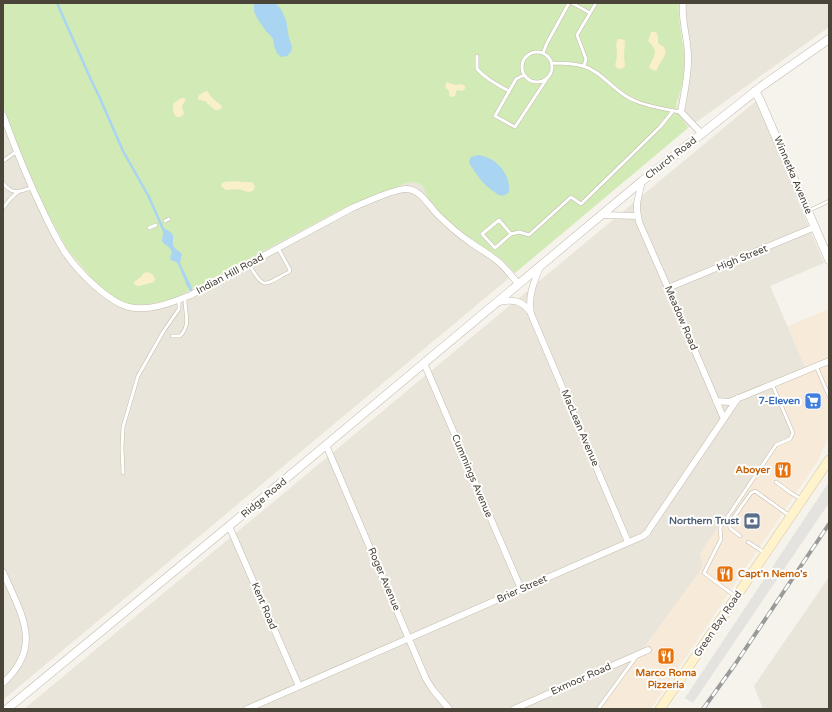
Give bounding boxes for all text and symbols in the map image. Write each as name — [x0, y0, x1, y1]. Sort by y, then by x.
street label: Church Road — [643, 134, 699, 182]
street label: Winnetka Avenue — [771, 134, 815, 216]
street label: High Street — [715, 242, 769, 274]
street label: Indian Hill Road — [194, 251, 266, 297]
street label: Meadow Road — [662, 284, 700, 352]
street label: MacLean Avenue — [558, 388, 602, 468]
supermarket icon: 7-Eleven — [803, 391, 823, 411]
place label: 7-Eleven — [758, 395, 800, 407]
street label: Cummings Avenue — [449, 433, 495, 520]
restaurant icon: Aboyer — [773, 460, 793, 480]
place label: Aboyer — [735, 464, 770, 476]
street label: Ridge Road — [239, 476, 289, 520]
bank icon: Northern Trust — [742, 511, 762, 531]
place label: Northern Trust — [669, 515, 739, 527]
street label: Roger Avenue — [365, 546, 403, 613]
restaurant icon: Capt'n Nemo's — [715, 564, 735, 584]
place label: Capt'n Nemo's — [738, 568, 807, 580]
street label: Brier Street — [495, 572, 549, 605]
street label: Kent Road — [249, 581, 279, 631]
street label: Green Bay Road — [692, 589, 744, 659]
restaurant icon: Marco Roma Pizzeria — [656, 646, 676, 666]
street label: Exmoor Road — [549, 660, 613, 698]
place label: Marco Roma Pizzeria — [636, 667, 697, 691]

